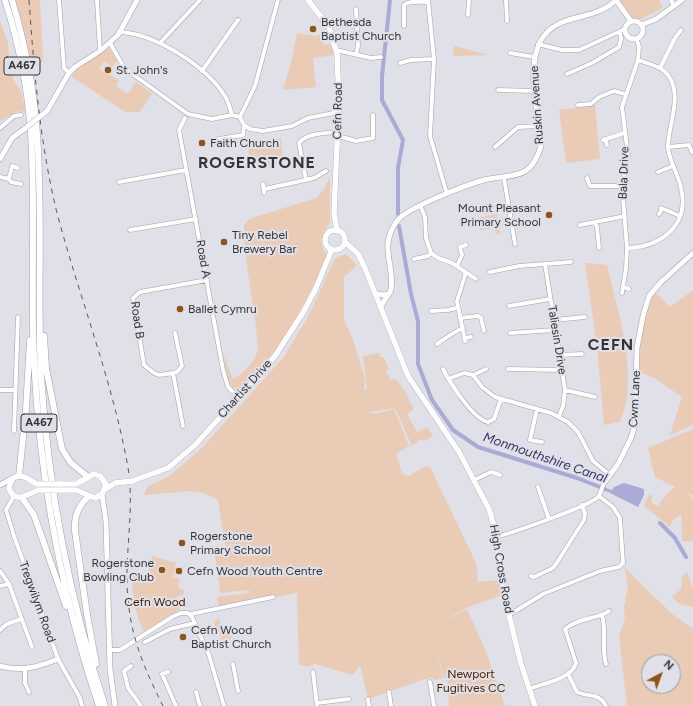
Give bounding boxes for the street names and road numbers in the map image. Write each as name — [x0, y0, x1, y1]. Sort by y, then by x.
road number: A467 — [4, 57, 40, 75]
street label: Ruskin Avenue — [527, 65, 547, 145]
street label: Cefn Road — [330, 82, 346, 140]
street label: Bala Drive — [616, 146, 632, 200]
street label: Road A — [193, 239, 213, 279]
street label: Road B — [127, 300, 147, 340]
street label: Taliesin Drive — [544, 304, 570, 376]
street label: Chartist Drive — [215, 357, 275, 421]
street label: Cwm Lane — [626, 370, 644, 428]
road number: A467 — [21, 414, 57, 432]
street label: High Cross Road — [486, 523, 516, 615]
street label: Tregwilym Road — [16, 559, 58, 645]

